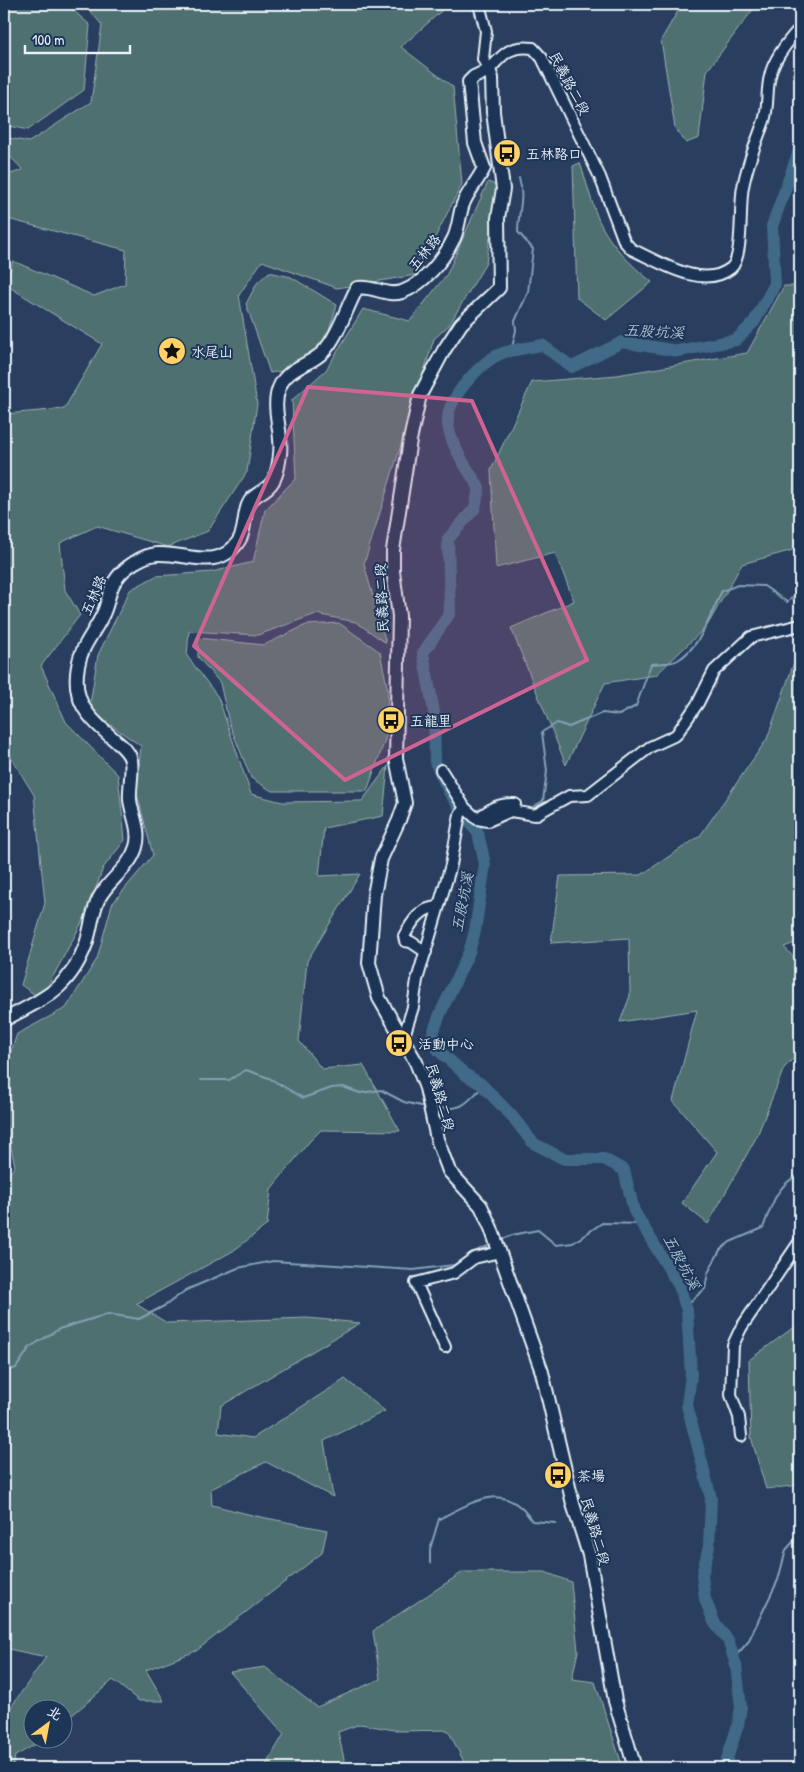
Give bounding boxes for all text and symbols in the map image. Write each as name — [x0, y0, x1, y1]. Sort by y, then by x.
scale bar — [25, 22, 130, 54]
text: 100 m — [32, 29, 65, 50]
street label: 民義路二段 — [545, 48, 595, 118]
bus stop icon: 五林路口 — [492, 138, 522, 168]
place label: 五林路口 — [526, 144, 582, 163]
street label: 五林路 — [403, 230, 445, 274]
water label: 五股坑溪 — [623, 319, 685, 343]
place icon: 水尾山 — [157, 336, 187, 366]
place label: 水尾山 — [191, 342, 233, 361]
street label: 民義路二段 — [370, 563, 392, 633]
street label: 五林路 — [76, 572, 110, 618]
bus stop icon: 五龍里 — [376, 705, 406, 735]
place label: 五龍里 — [410, 711, 452, 730]
water label: 五股坑溪 — [446, 870, 478, 933]
bus stop icon: 活動中心 — [384, 1028, 414, 1058]
place label: 活動中心 — [418, 1034, 474, 1053]
street label: 民義路二段 — [422, 1061, 460, 1133]
water label: 五股坑溪 — [659, 1231, 706, 1294]
bus stop icon: 茶場 — [543, 1460, 573, 1490]
place label: 茶場 — [577, 1466, 605, 1485]
street label: 民義路二段 — [577, 1495, 615, 1567]
north arrow — [22, 1700, 72, 1750]
text: 北 — [44, 1701, 66, 1724]

